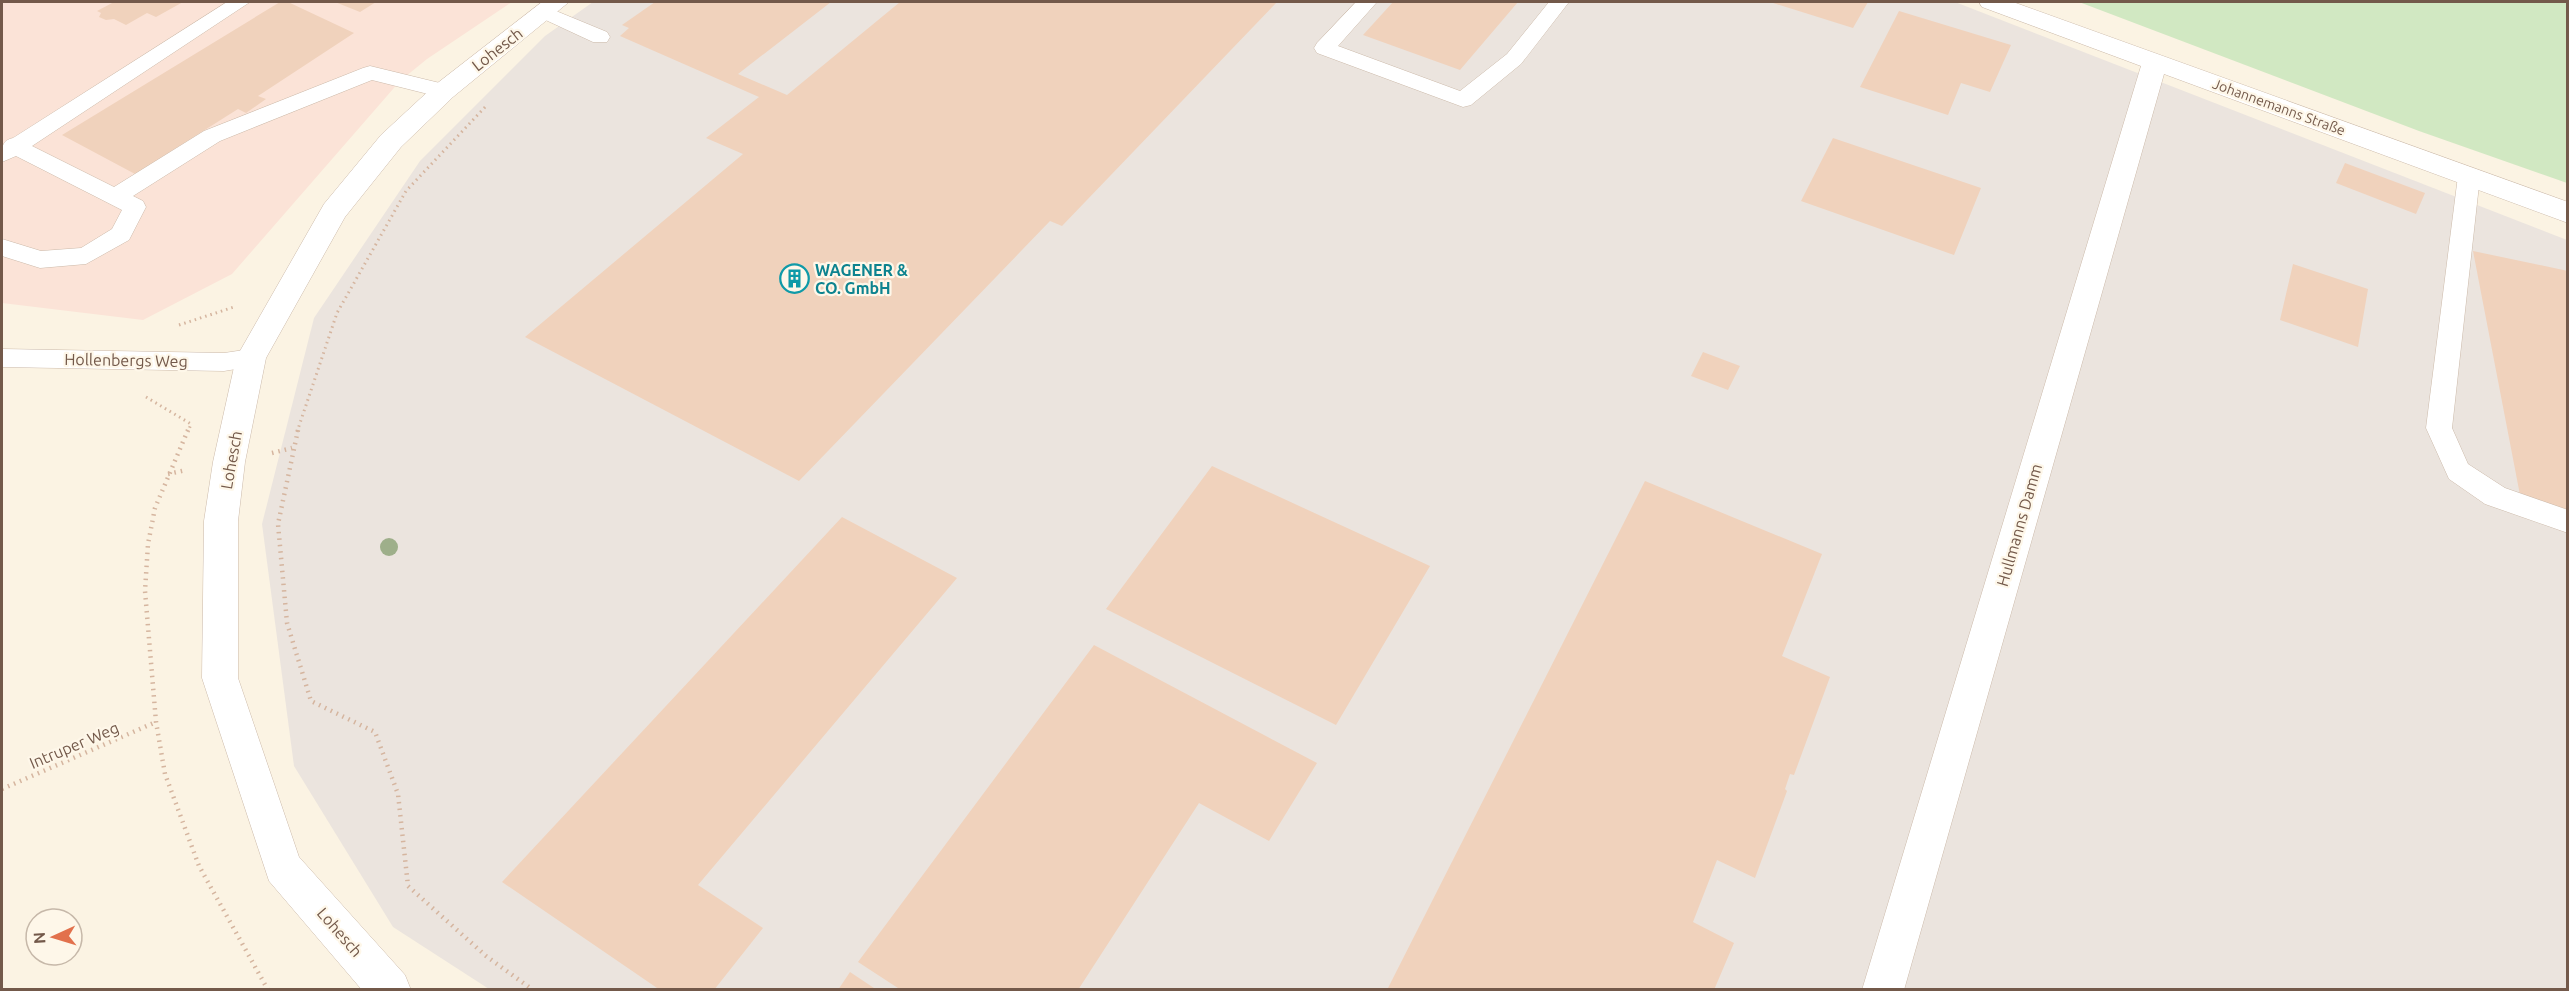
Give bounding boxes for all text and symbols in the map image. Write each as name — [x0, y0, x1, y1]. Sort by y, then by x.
street label: Lohesch — [468, 24, 526, 74]
street label: Johannemanns Straße — [2210, 76, 2348, 138]
place label: WAGENER & CO. GmbH — [815, 261, 908, 297]
building icon: WAGENER & CO. GmbH — [778, 263, 810, 295]
street label: Hollenbergs Weg — [64, 350, 188, 370]
street label: Lohesch — [217, 429, 245, 491]
street label: Hullmanns Damm — [1993, 462, 2045, 588]
street label: Intruper Weg — [27, 718, 121, 772]
street label: Lohesch — [314, 904, 366, 960]
north arrow — [24, 907, 84, 967]
text: N — [30, 931, 48, 945]

